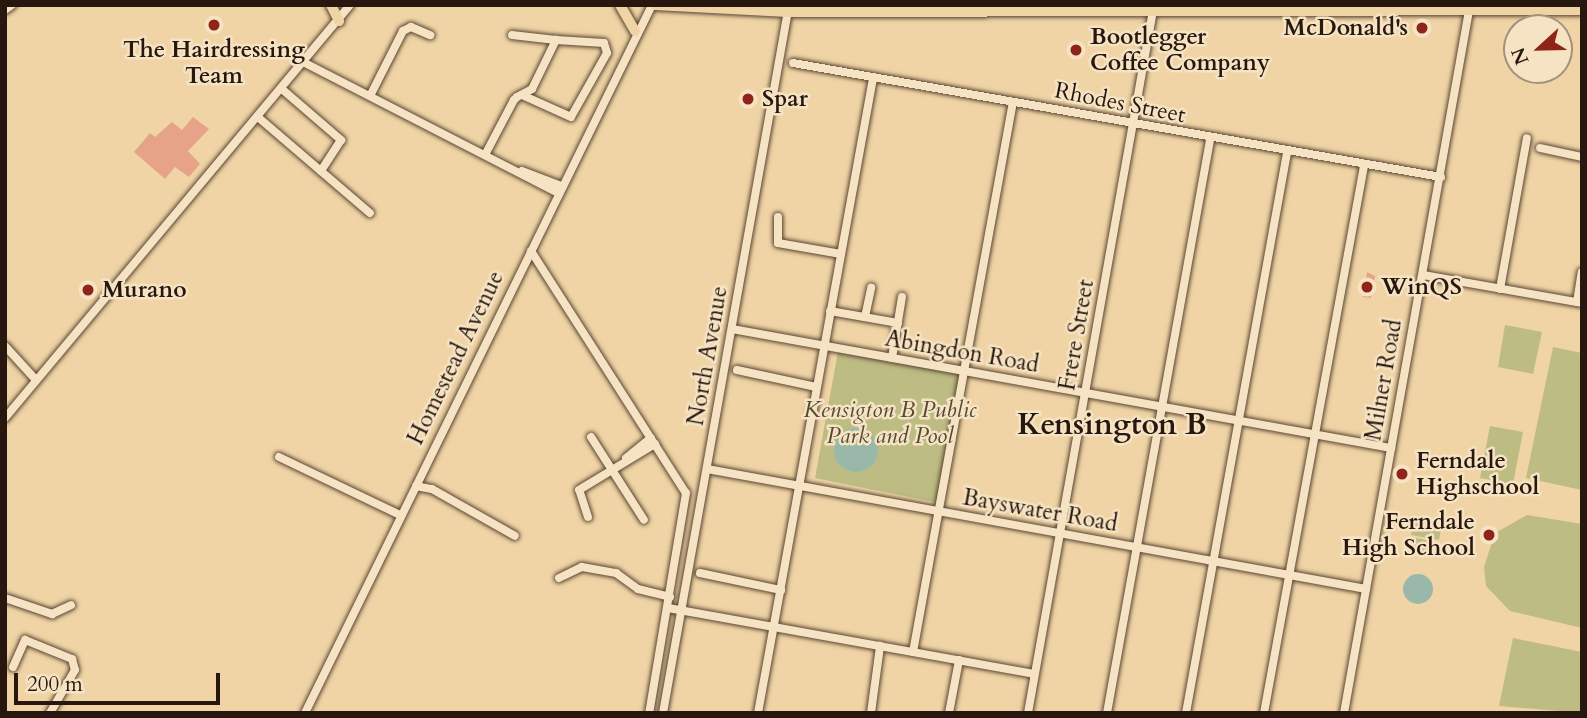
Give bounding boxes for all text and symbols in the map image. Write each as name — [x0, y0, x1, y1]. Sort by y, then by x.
place label: McDonald's — [1284, 14, 1408, 42]
north arrow — [1503, 14, 1573, 84]
marker: The Hairdressing Team — [206, 17, 222, 33]
marker: McDonald's — [1414, 20, 1430, 36]
place label: Bootlegger Coffee Company — [1090, 23, 1270, 77]
place label: The Hairdressing Team — [123, 36, 305, 90]
marker: Bootlegger Coffee Company — [1068, 42, 1084, 58]
text: N — [1505, 44, 1536, 69]
street label: Rhodes Street — [1052, 77, 1188, 129]
place label: Spar — [762, 85, 808, 113]
marker: Spar — [740, 91, 756, 107]
street label: Homestead Avenue — [402, 267, 510, 449]
place label: WinQS — [1381, 273, 1462, 301]
place label: Murano — [102, 276, 187, 304]
street label: Frere Street — [1054, 277, 1100, 393]
marker: WinQS — [1359, 279, 1375, 295]
marker: Murano — [80, 282, 96, 298]
street label: North Avenue — [682, 284, 734, 428]
street label: Milner Road — [1360, 317, 1408, 443]
street label: Abingdon Road — [883, 325, 1041, 379]
park label: Kensigton B Public Park and Pool — [803, 396, 977, 450]
district label: Kensington B — [1017, 407, 1207, 443]
place label: Ferndale Highschool — [1416, 447, 1539, 501]
marker: Ferndale Highschool — [1394, 466, 1410, 482]
street label: Bayswater Road — [960, 484, 1120, 538]
place label: Ferndale High School — [1342, 508, 1475, 562]
marker: Ferndale High School — [1481, 527, 1497, 543]
scale bar — [18, 658, 224, 702]
text: 200 m — [27, 670, 83, 699]

